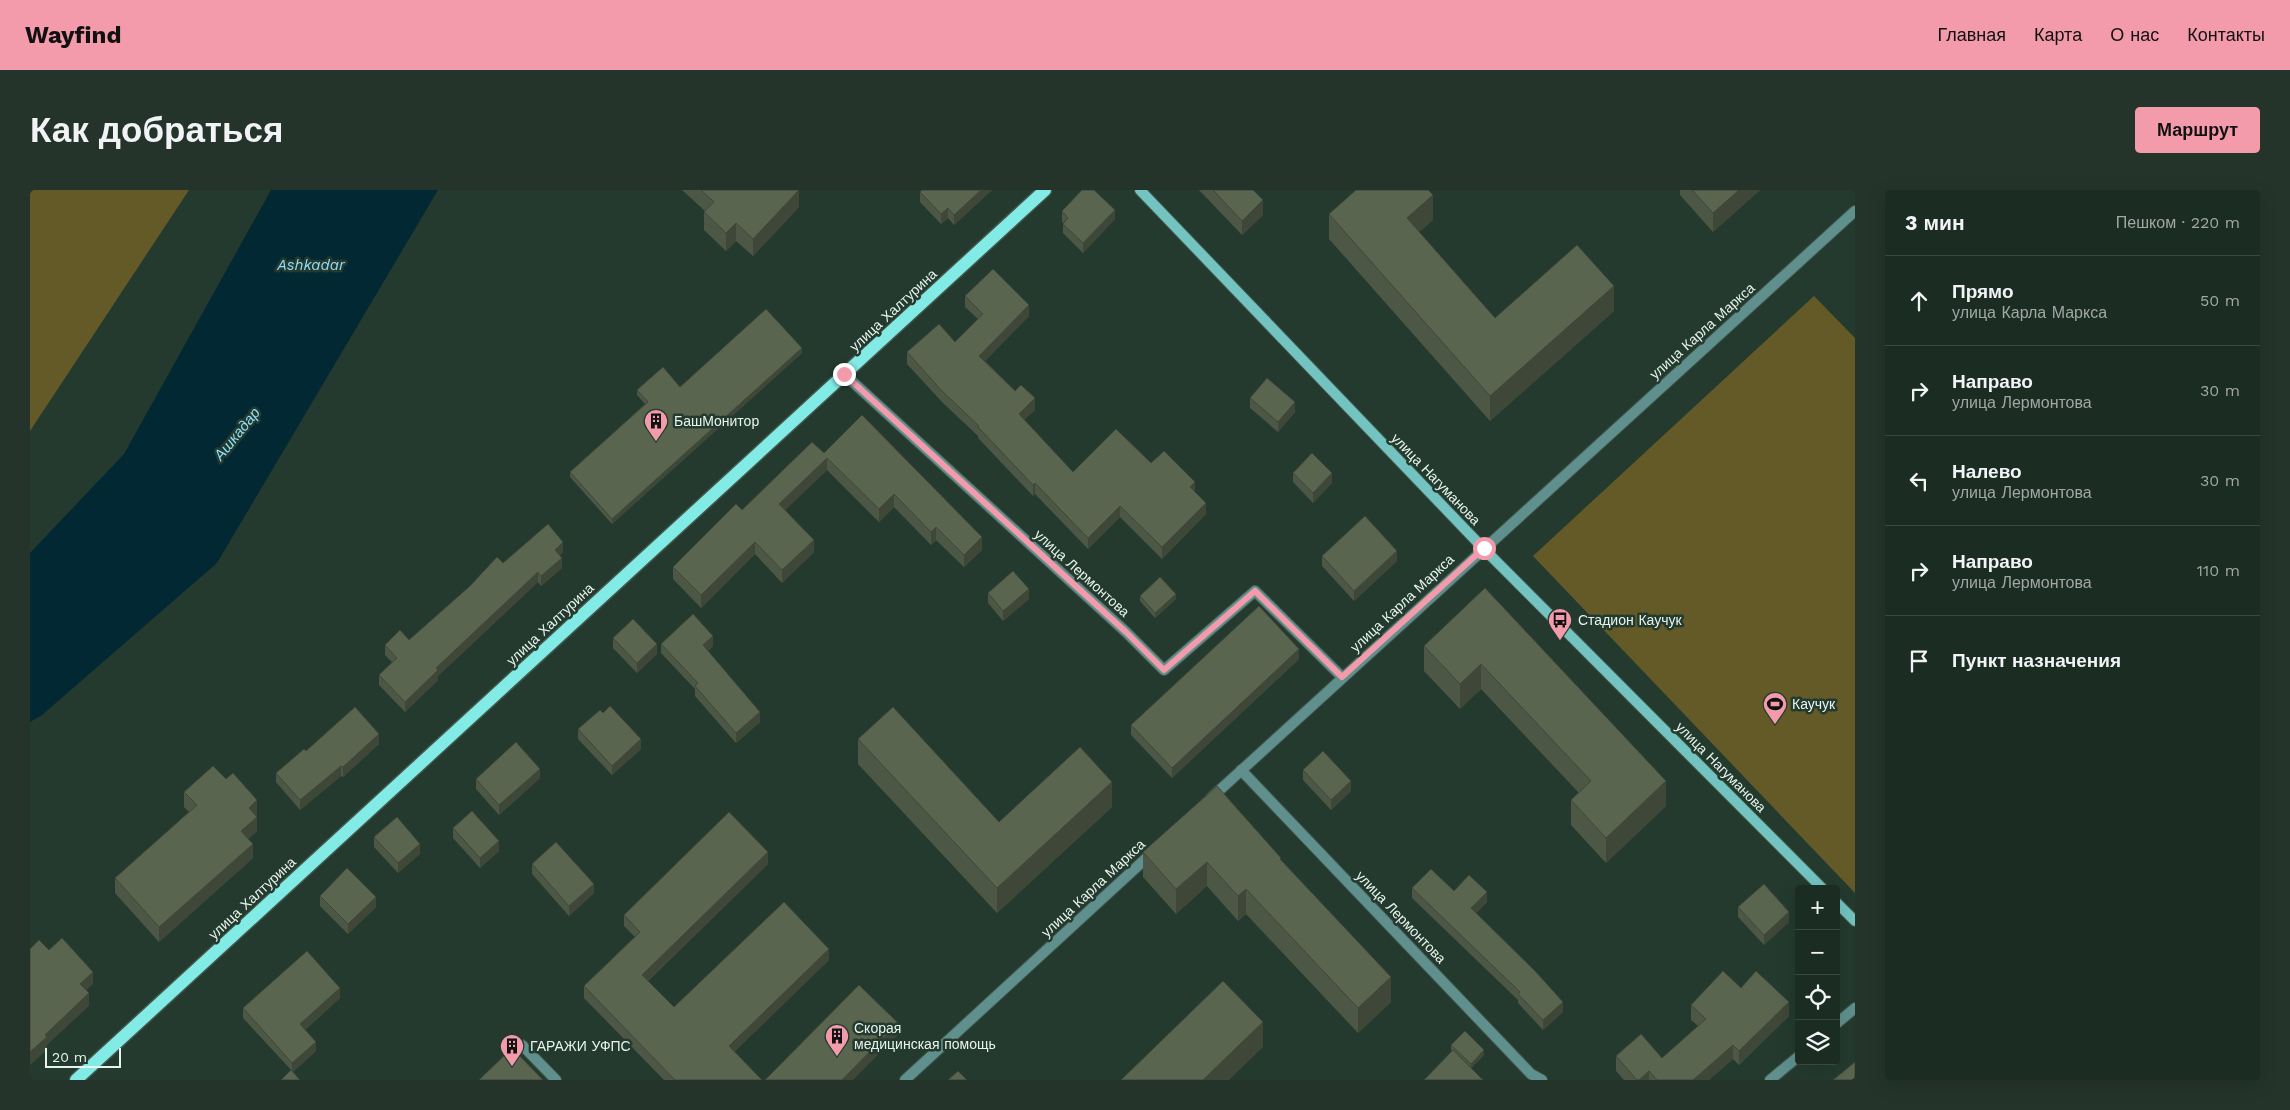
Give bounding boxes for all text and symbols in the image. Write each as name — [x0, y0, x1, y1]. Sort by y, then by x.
text: Wayfind — [25, 21, 121, 49]
text: Главная — [1937, 24, 2006, 45]
text: Карта — [2034, 24, 2082, 45]
text: О нас — [2110, 24, 2159, 45]
text: Контакты — [2187, 24, 2265, 45]
button: Маршрут — [2135, 107, 2260, 153]
text: Как добраться — [30, 109, 283, 151]
text: 3 мин — [1905, 210, 1965, 235]
text: Пешком · 220 m — [2116, 213, 2240, 232]
water label: Ashkadar — [276, 256, 346, 274]
street label: улица Халтурина — [846, 265, 940, 354]
street label: улица Карла Маркса — [1646, 280, 1758, 382]
text: Прямо — [1952, 280, 2014, 303]
icon: ahead — [1905, 287, 1933, 315]
text: 50 m — [2200, 291, 2240, 310]
text: улица Карла Маркса — [1952, 303, 2107, 322]
route end — [833, 363, 856, 386]
text: Направо — [1952, 370, 2033, 393]
icon: right — [1905, 377, 1933, 405]
text: 30 m — [2200, 381, 2240, 400]
text: улица Лермонтова — [1952, 393, 2092, 412]
water label: Ашкадар — [210, 404, 264, 465]
building icon: БашМонитор — [643, 408, 669, 442]
place label: БашМонитор — [674, 413, 759, 429]
street label: улица Нагуманова — [1388, 430, 1484, 528]
text: Налево — [1952, 460, 2022, 483]
icon: left — [1905, 467, 1933, 495]
text: 30 m — [2200, 471, 2240, 490]
text: улица Лермонтова — [1952, 483, 2092, 502]
street label: улица Лермонтова — [1031, 526, 1133, 620]
route start — [1473, 537, 1496, 560]
text: Направо — [1952, 550, 2033, 573]
street label: улица Карла Маркса — [1347, 551, 1457, 655]
icon: right — [1905, 557, 1933, 585]
text: 110 m — [2197, 561, 2240, 580]
text: улица Лермонтова — [1952, 573, 2092, 592]
street label: улица Халтурина — [503, 579, 597, 668]
bus stop icon: Стадион Каучук — [1547, 607, 1573, 641]
place label: Стадион Каучук — [1578, 612, 1683, 628]
icon: arrive — [1905, 647, 1933, 675]
text: Пункт назначения — [1952, 649, 2121, 672]
sports icon: Каучук — [1762, 691, 1788, 725]
place label: Каучук — [1792, 696, 1836, 712]
street label: улица Нагуманова — [1673, 719, 1770, 816]
street label: улица Карла Маркса — [1038, 836, 1148, 940]
street label: улица Халтурина — [205, 853, 299, 942]
street label: улица Лермонтова — [1353, 867, 1449, 967]
map controls — [1795, 885, 1840, 1065]
button: + — [1795, 885, 1840, 930]
button: − — [1795, 930, 1840, 975]
button: locate — [1795, 975, 1840, 1020]
place label: Скорая медицинская помощь — [854, 1020, 996, 1052]
button: layers — [1795, 1020, 1840, 1065]
building icon: Скорая медицинская помощь — [824, 1023, 850, 1057]
building icon: ГАРАЖИ УФПС — [499, 1033, 525, 1067]
place label: ГАРАЖИ УФПС — [530, 1038, 631, 1054]
scale bar — [45, 1045, 121, 1068]
text: 20 m — [52, 1049, 87, 1065]

